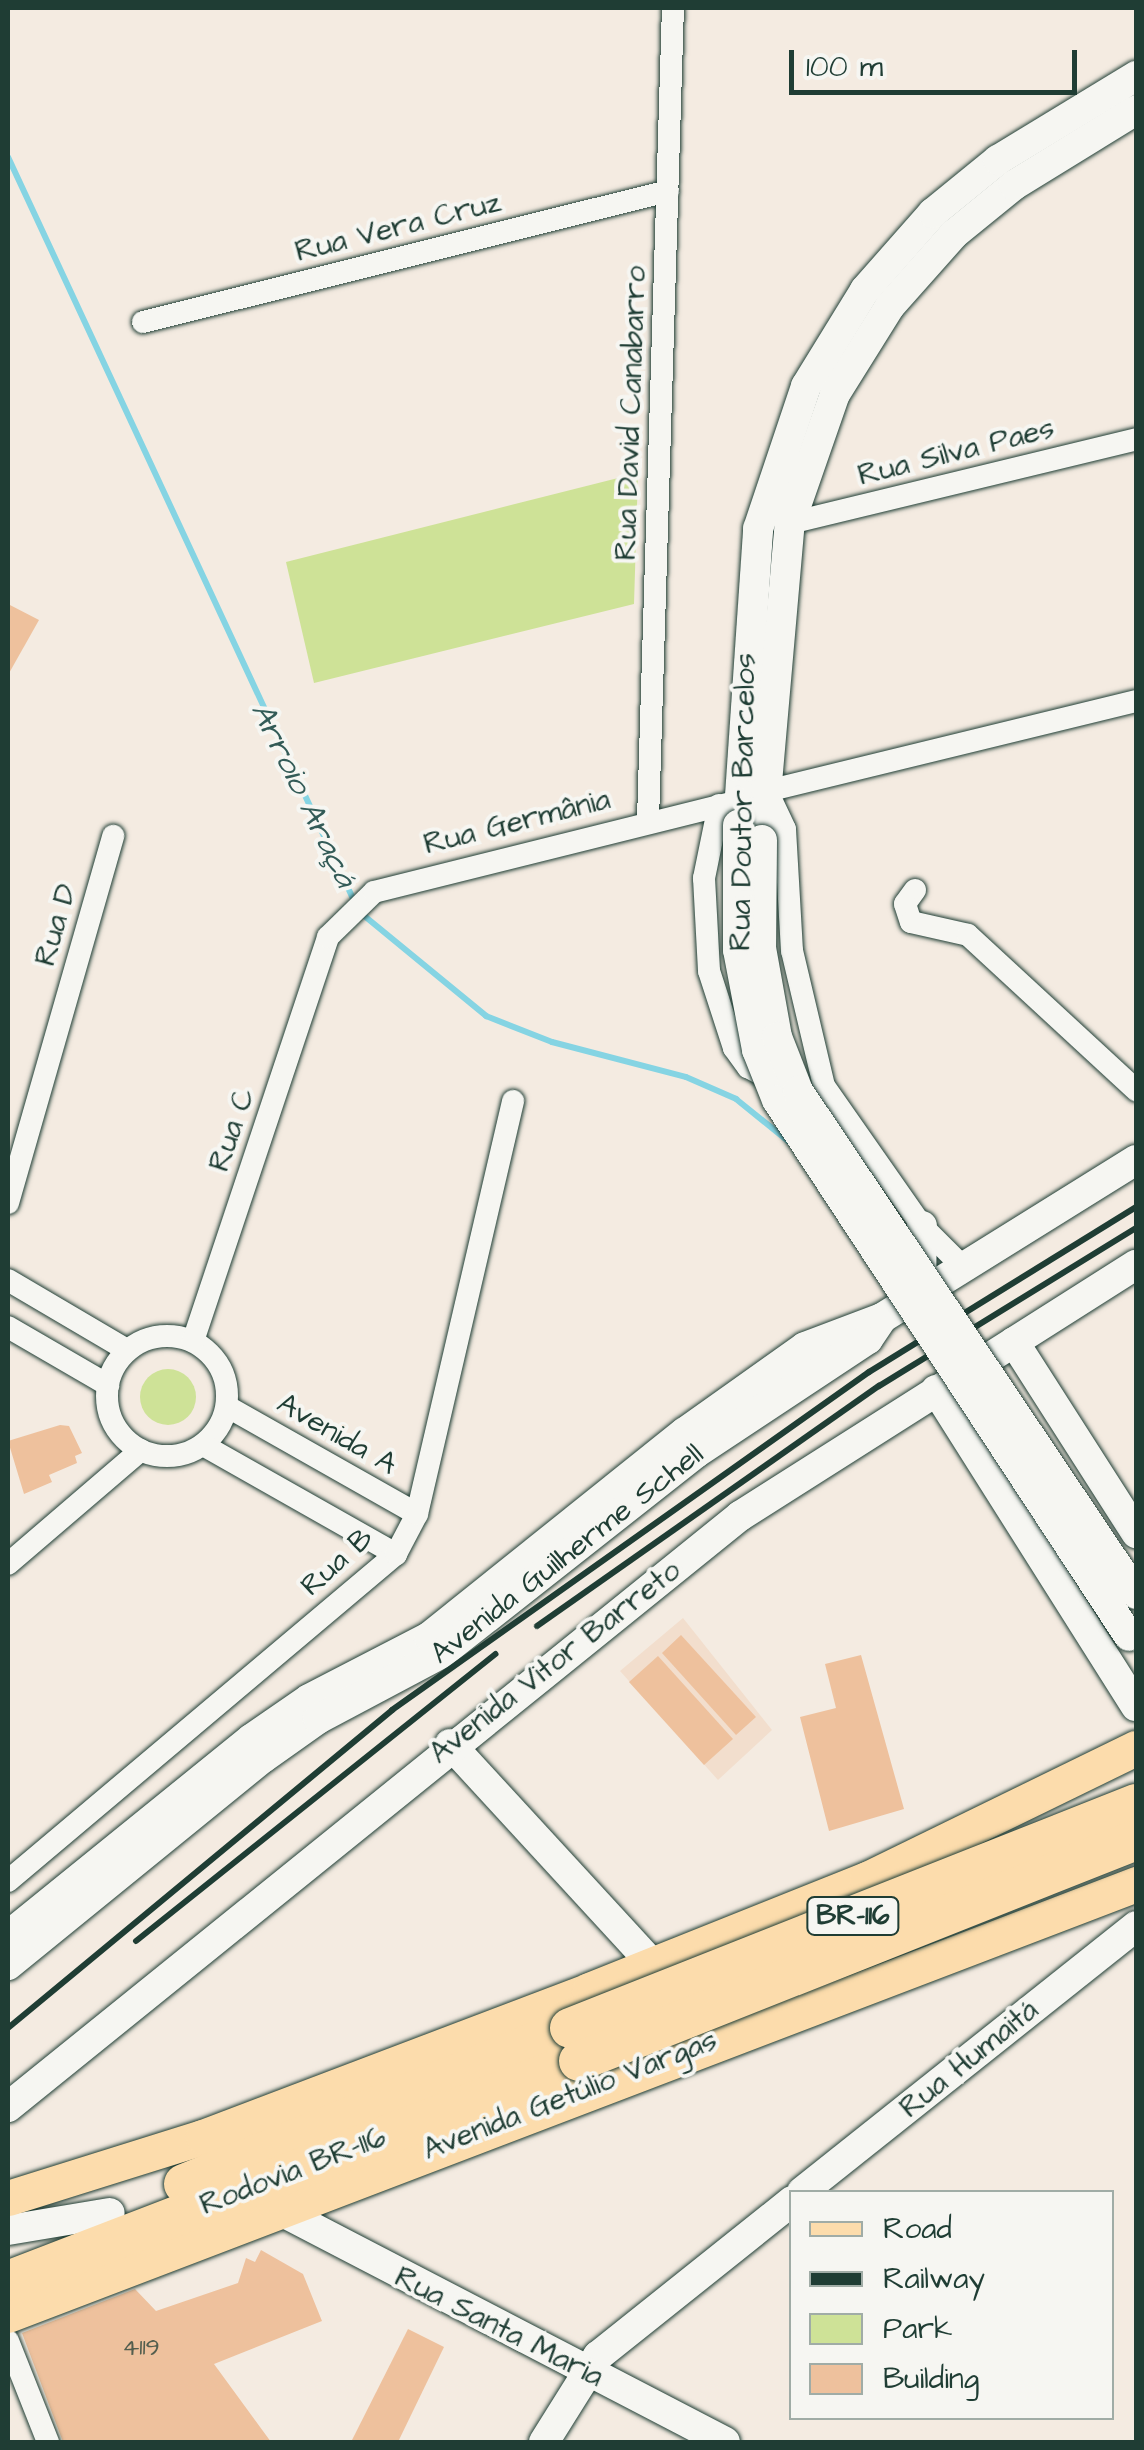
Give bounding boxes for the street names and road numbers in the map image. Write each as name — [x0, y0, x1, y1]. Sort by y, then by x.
street label: Rua Vera Cruz — [291, 184, 505, 270]
street label: Rua David Canabarro — [608, 265, 654, 561]
street label: Rua Silva Paes — [854, 410, 1058, 494]
street label: Rua Doutor Barcelos — [722, 653, 764, 951]
street label: Rua Germânia — [420, 781, 614, 863]
street label: Rua D — [27, 880, 85, 970]
street label: Rua C — [201, 1084, 263, 1176]
street label: Avenida A — [271, 1385, 403, 1483]
street label: Avenida Guilherme Schell — [423, 1436, 711, 1672]
street label: Rua B — [293, 1520, 381, 1604]
street label: Avenida Vitor Barreto — [422, 1553, 688, 1771]
road number: BR-116 — [806, 1893, 900, 1939]
street label: Rua Humaitá — [892, 1992, 1046, 2126]
street label: Avenida Getúlio Vargas — [418, 2022, 722, 2168]
street label: Rodovia BR-116 — [195, 2119, 391, 2223]
street label: Rua Santa Maria — [389, 2259, 609, 2395]

